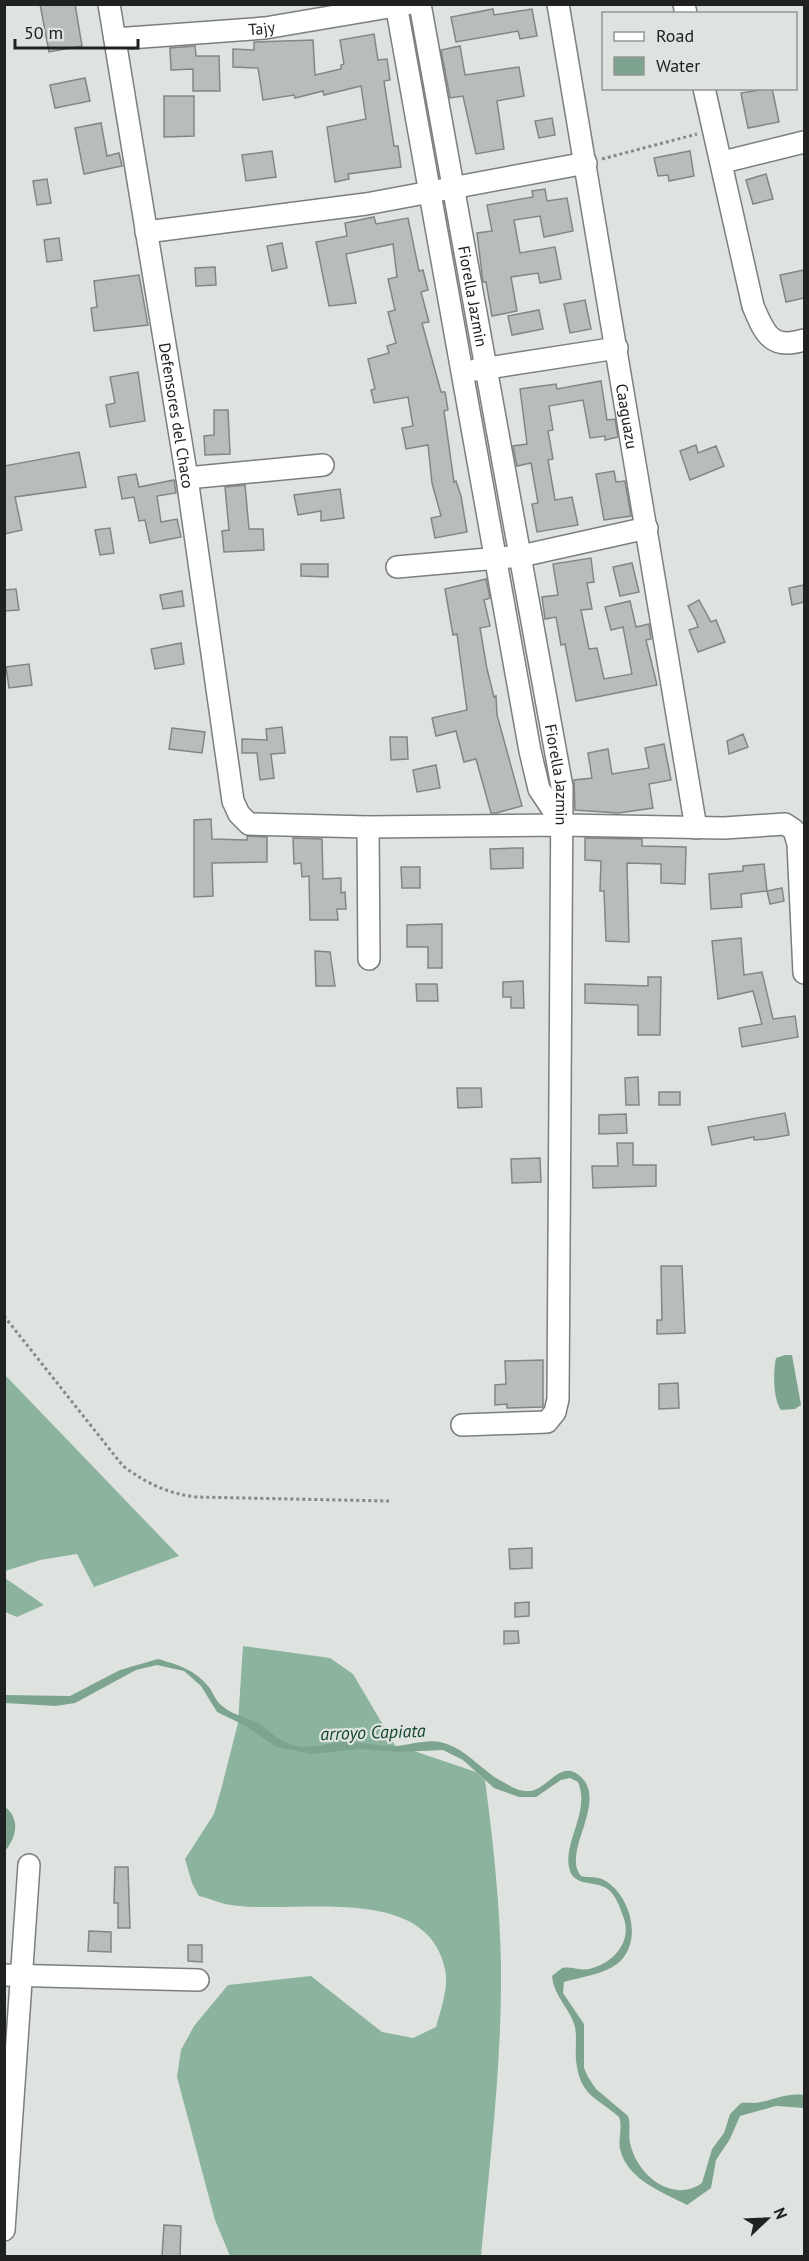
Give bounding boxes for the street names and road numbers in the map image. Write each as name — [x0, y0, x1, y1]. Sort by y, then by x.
street label: Tajy — [247, 16, 277, 39]
street label: Fiorella Jazmin — [454, 244, 492, 348]
street label: Defensores del Chaco — [155, 341, 198, 490]
street label: Caaguazu — [612, 382, 642, 450]
street label: Fiorella Jazmin — [541, 722, 572, 825]

